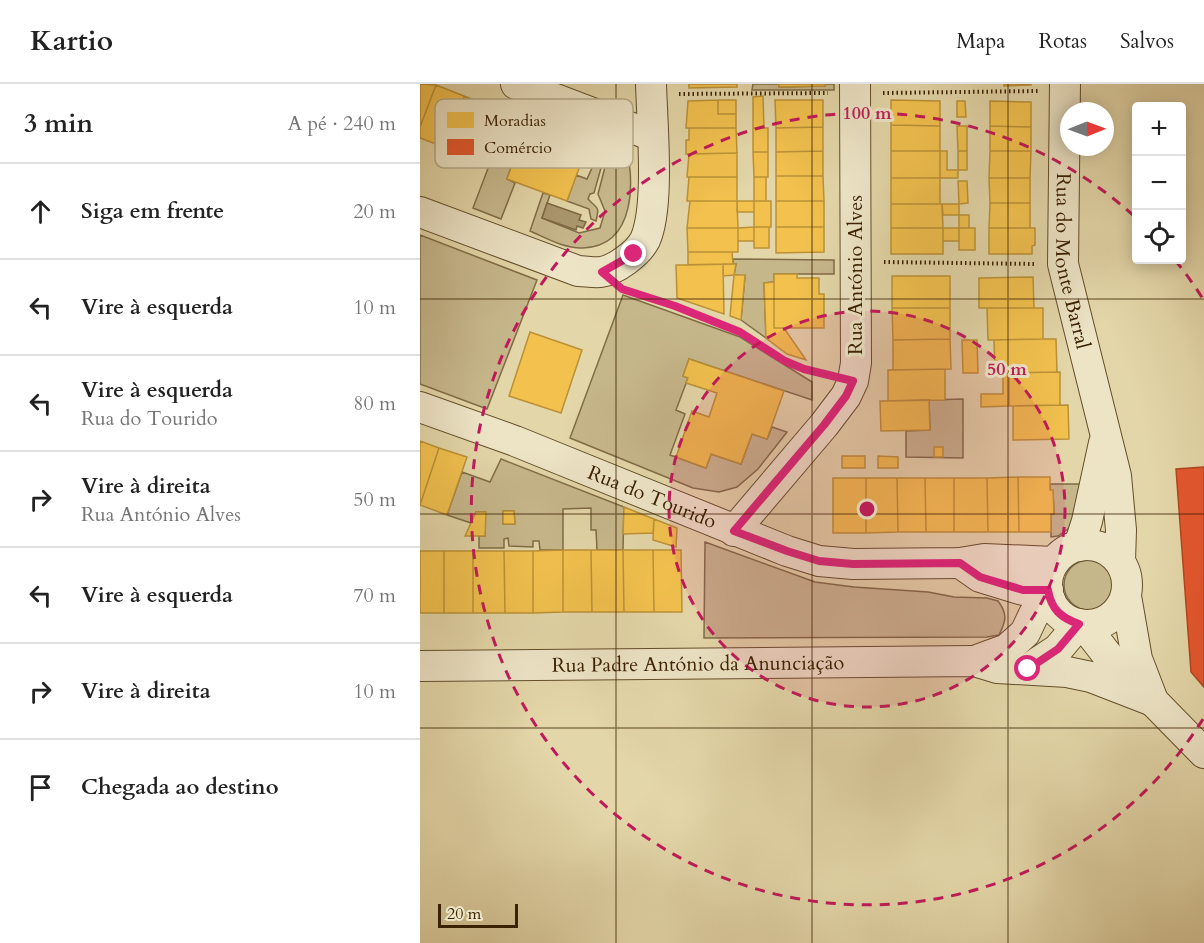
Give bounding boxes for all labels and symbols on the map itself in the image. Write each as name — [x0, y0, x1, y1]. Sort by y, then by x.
legend — [435, 99, 633, 168]
text: 100 m — [842, 101, 892, 126]
north arrow — [1060, 102, 1114, 156]
text: Moradias — [484, 110, 546, 132]
text: Comércio — [484, 137, 552, 159]
street label: Rua do Monte Barral — [1049, 173, 1097, 352]
street label: Rua António Alves — [842, 195, 869, 355]
route end — [620, 240, 646, 266]
text: 50 m — [987, 357, 1027, 382]
street label: Rua do Tourido — [584, 458, 721, 535]
centre of rings — [857, 499, 877, 519]
street label: Rua Padre António da Anunciação — [552, 649, 845, 678]
route start — [1014, 655, 1040, 681]
scale bar — [438, 901, 518, 928]

